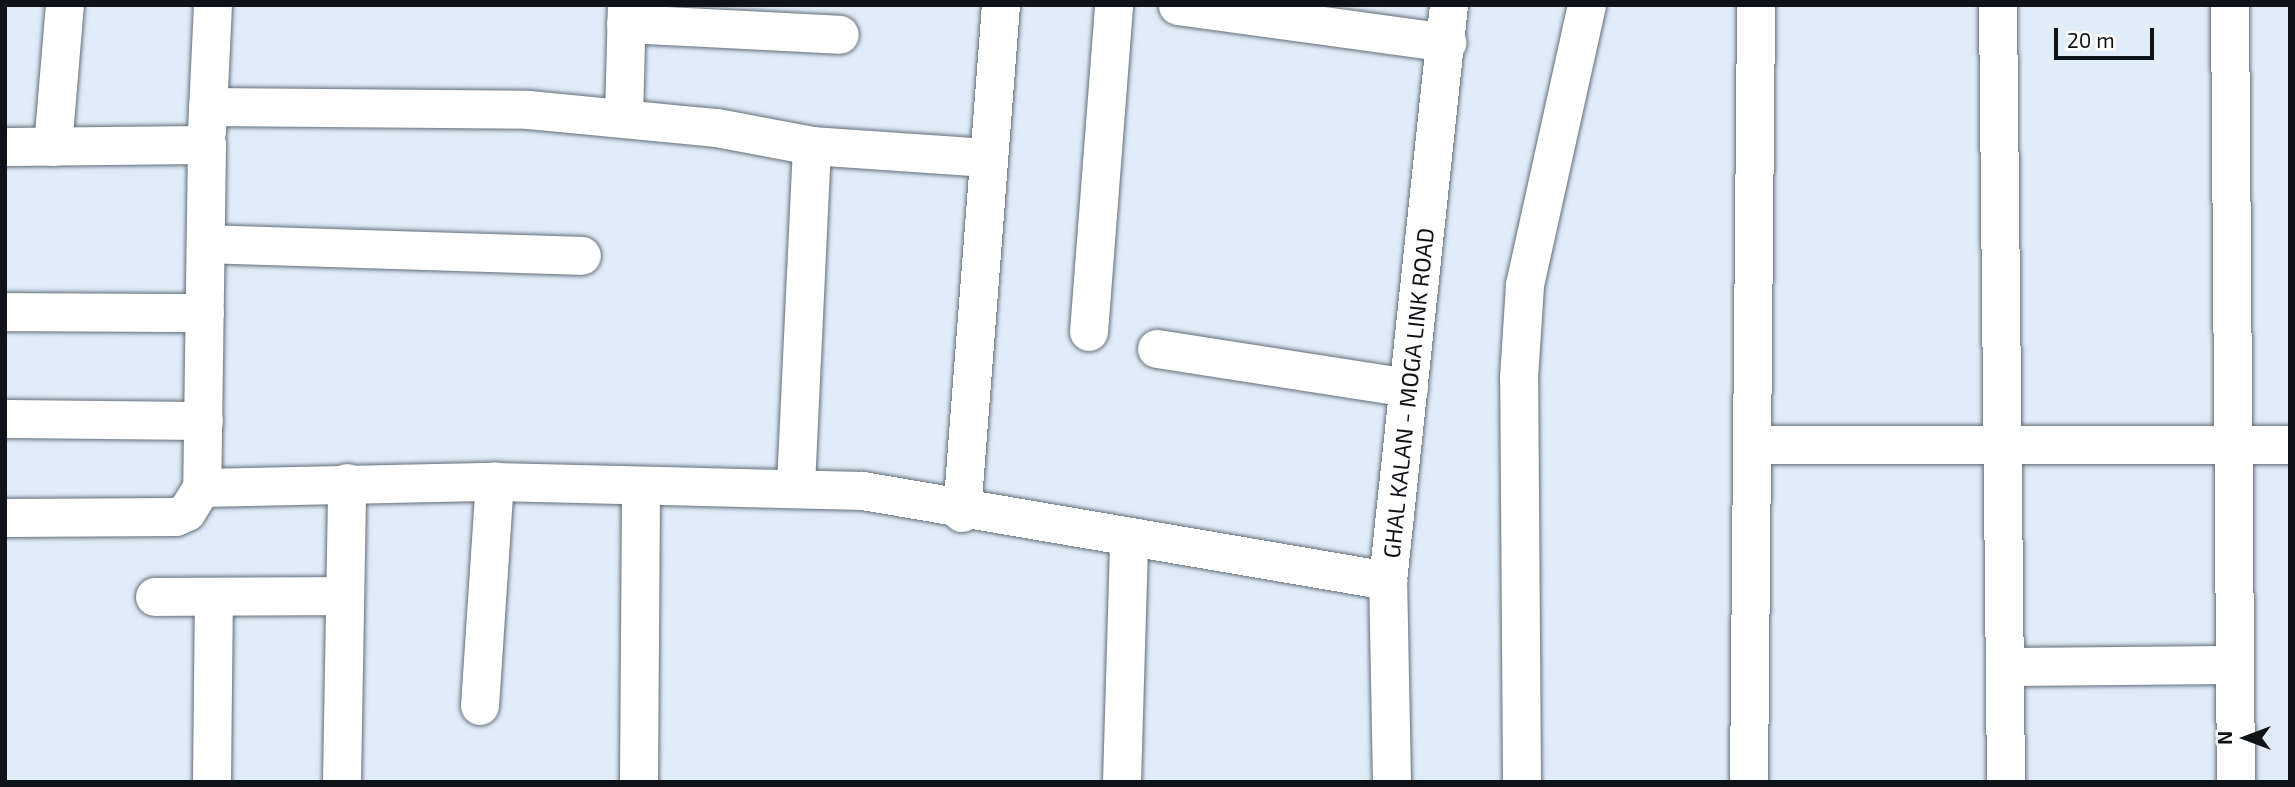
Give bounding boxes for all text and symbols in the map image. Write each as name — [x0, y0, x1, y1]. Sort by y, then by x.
scale bar — [2057, 14, 2157, 58]
text: 20 m — [2067, 27, 2115, 52]
street label: GHAL KALAN - MOGA LINK ROAD — [1377, 226, 1439, 560]
north arrow — [2211, 703, 2281, 773]
text: N — [2213, 731, 2236, 745]

